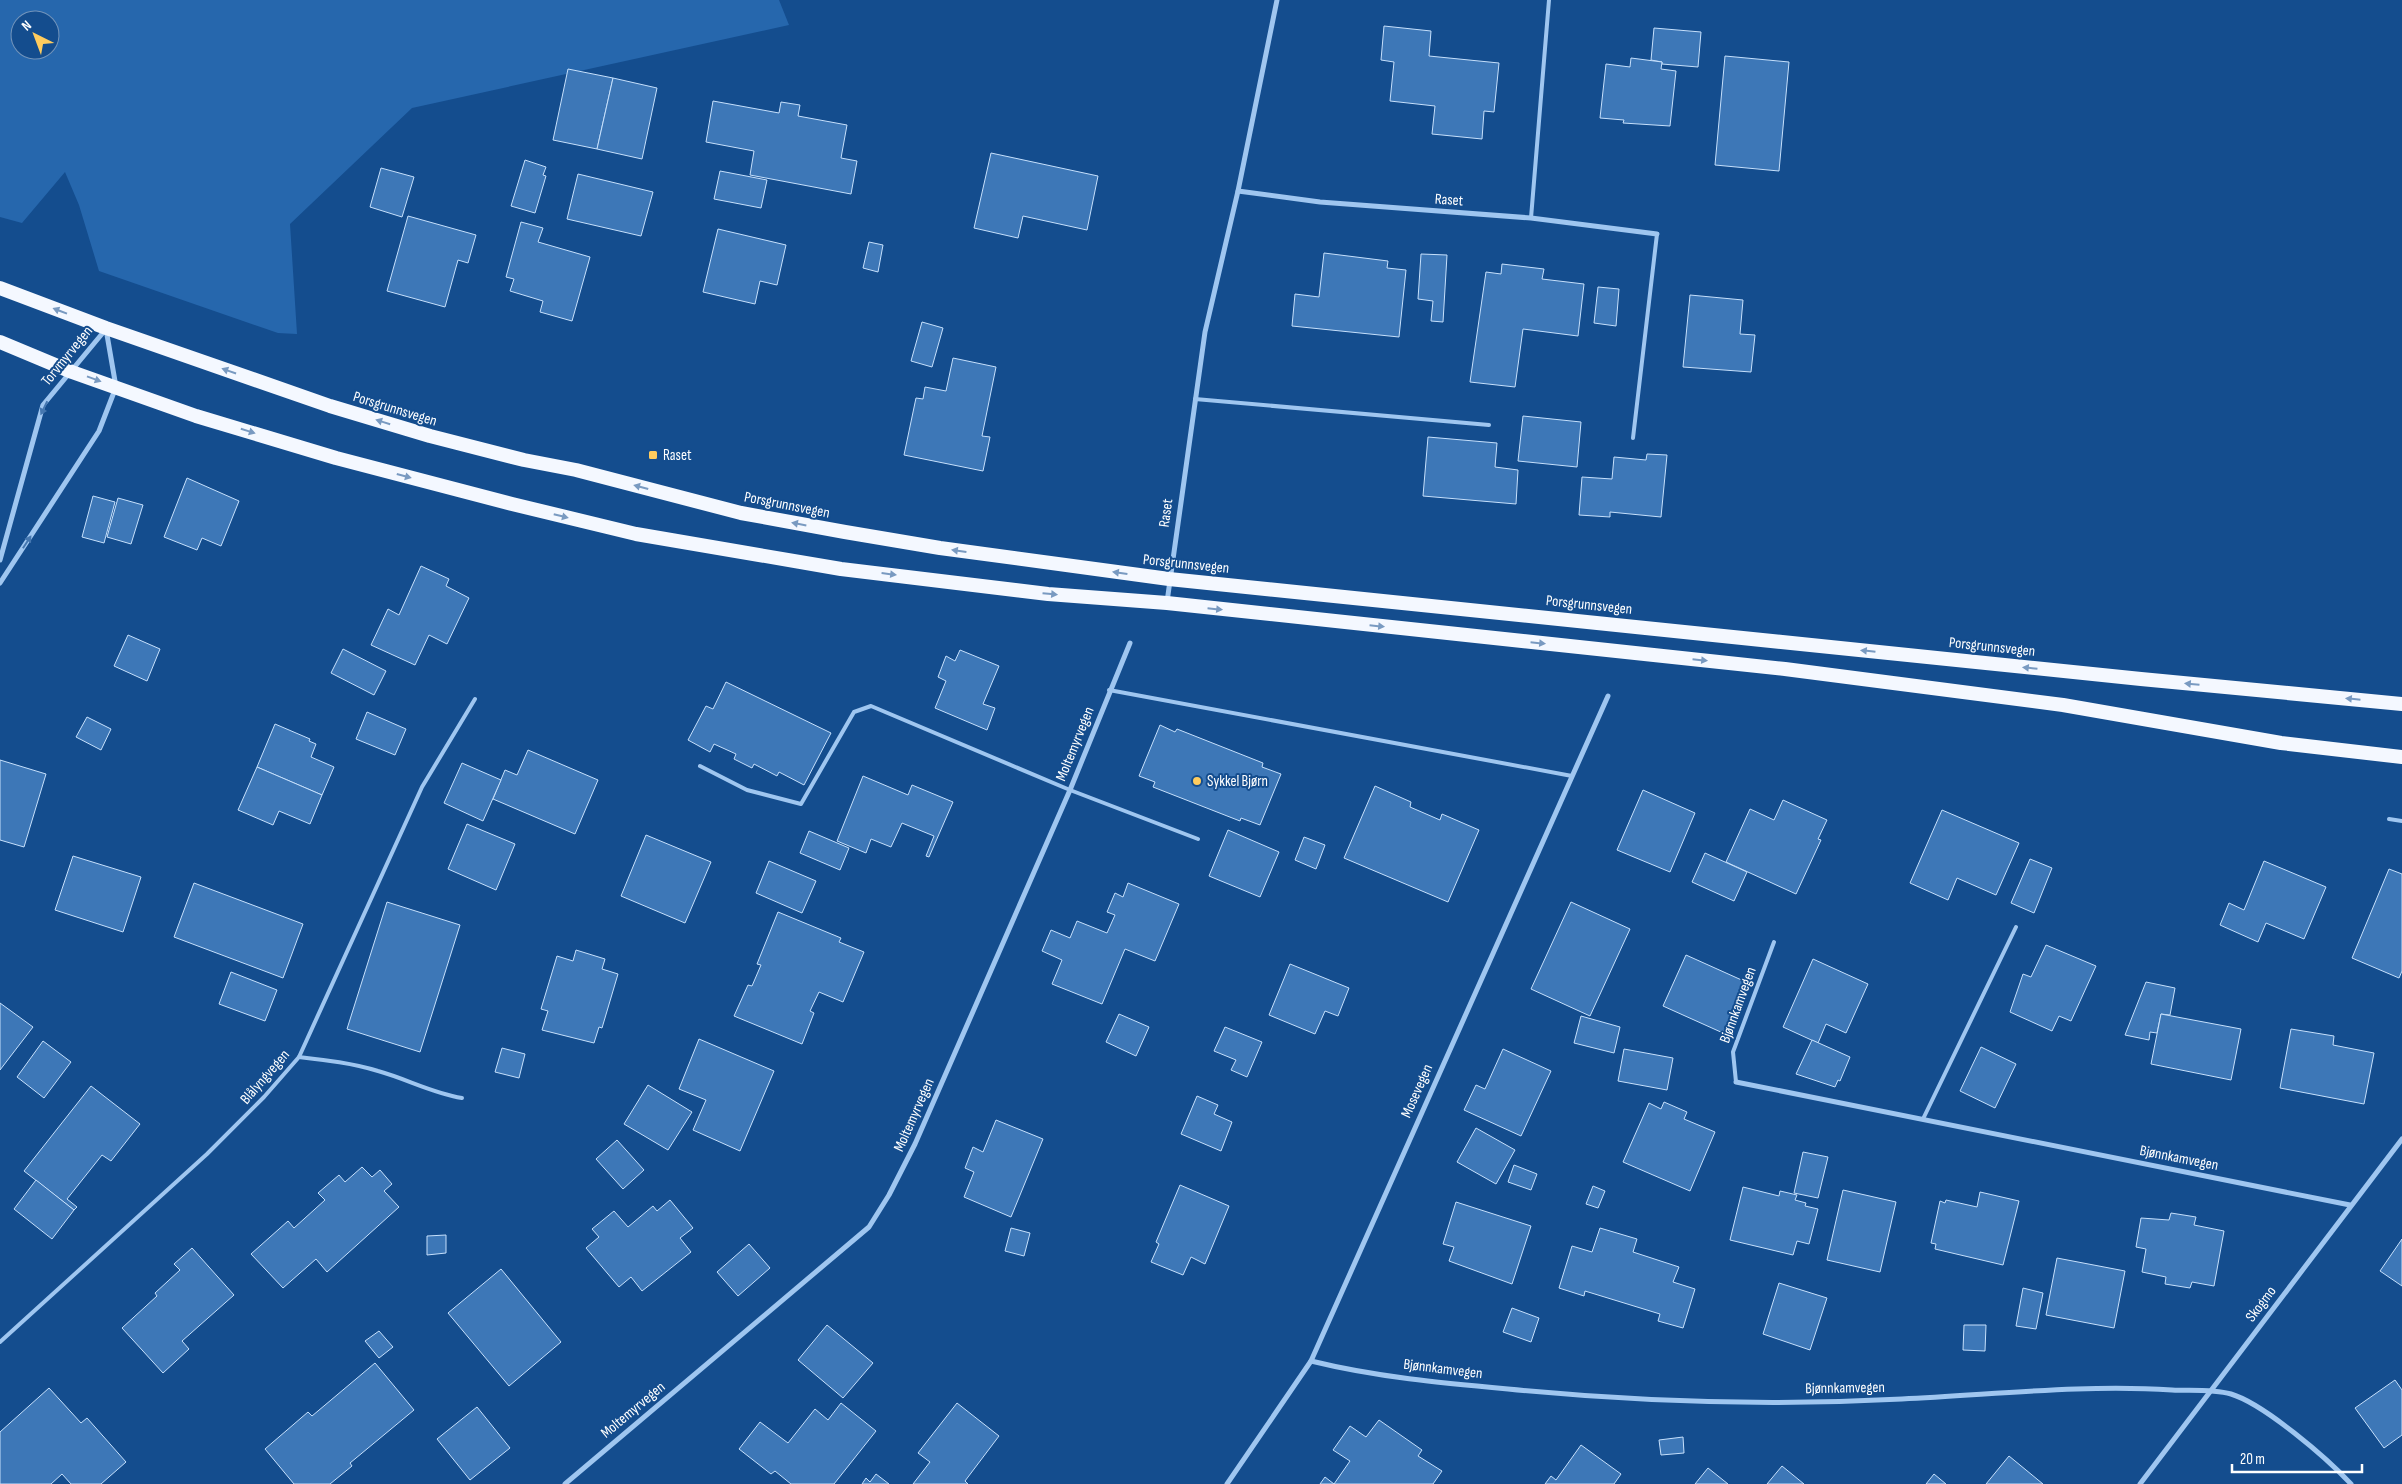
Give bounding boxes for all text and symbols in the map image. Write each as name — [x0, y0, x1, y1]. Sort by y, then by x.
north arrow — [10, 10, 60, 60]
text: N — [18, 17, 35, 35]
street label: Raset — [1434, 190, 1464, 210]
one-way arrow — [53, 307, 68, 314]
street label: Torvmyrvegen — [37, 322, 97, 390]
one-way arrow — [221, 367, 236, 375]
one-way arrow — [87, 376, 102, 384]
street label: Porsgrunnsvegen — [351, 387, 439, 431]
one-way arrow — [40, 400, 48, 415]
one-way arrow — [375, 418, 390, 426]
one-way arrow — [240, 428, 255, 436]
place label: Raset — [663, 446, 692, 465]
marker: Raset — [647, 449, 659, 461]
one-way arrow — [396, 472, 412, 480]
one-way arrow — [633, 483, 648, 491]
street label: Porsgrunnsvegen — [743, 487, 831, 523]
street label: Raset — [1155, 497, 1177, 528]
one-way arrow — [554, 512, 569, 520]
one-way arrow — [791, 519, 807, 527]
one-way arrow — [22, 535, 31, 549]
one-way arrow — [951, 547, 967, 555]
street label: Porsgrunnsvegen — [1142, 550, 1230, 578]
one-way arrow — [1112, 569, 1128, 577]
one-way arrow — [881, 570, 897, 578]
one-way arrow — [1043, 590, 1059, 598]
street label: Porsgrunnsvegen — [1545, 591, 1633, 619]
one-way arrow — [1208, 605, 1224, 613]
one-way arrow — [1369, 622, 1385, 630]
street label: Porsgrunnsvegen — [1948, 633, 2036, 661]
one-way arrow — [1531, 639, 1547, 647]
one-way arrow — [1860, 647, 1876, 655]
one-way arrow — [1692, 656, 1708, 664]
one-way arrow — [2022, 664, 2038, 672]
one-way arrow — [2183, 679, 2199, 687]
one-way arrow — [2345, 695, 2361, 703]
street label: Moltemyrvegen — [1052, 704, 1098, 784]
place label: Sykkel Bjørn — [1207, 772, 1268, 791]
marker: Sykkel Bjørn — [1191, 775, 1203, 787]
street label: Bjønnkamvegen — [1715, 964, 1761, 1046]
street label: Blålyngvegen — [236, 1046, 294, 1108]
street label: Mosevegen — [1397, 1061, 1437, 1121]
street label: Moltemyrvegen — [889, 1075, 939, 1155]
street label: Bjønnkamvegen — [2138, 1141, 2220, 1175]
street label: Skogmo — [2241, 1282, 2281, 1326]
street label: Bjønnkamvegen — [1402, 1355, 1484, 1383]
street label: Moltemyrvegen — [597, 1378, 669, 1442]
street label: Bjønnkamvegen — [1805, 1378, 1885, 1398]
scale bar — [2232, 1442, 2362, 1474]
text: 20 m — [2240, 1450, 2265, 1469]

